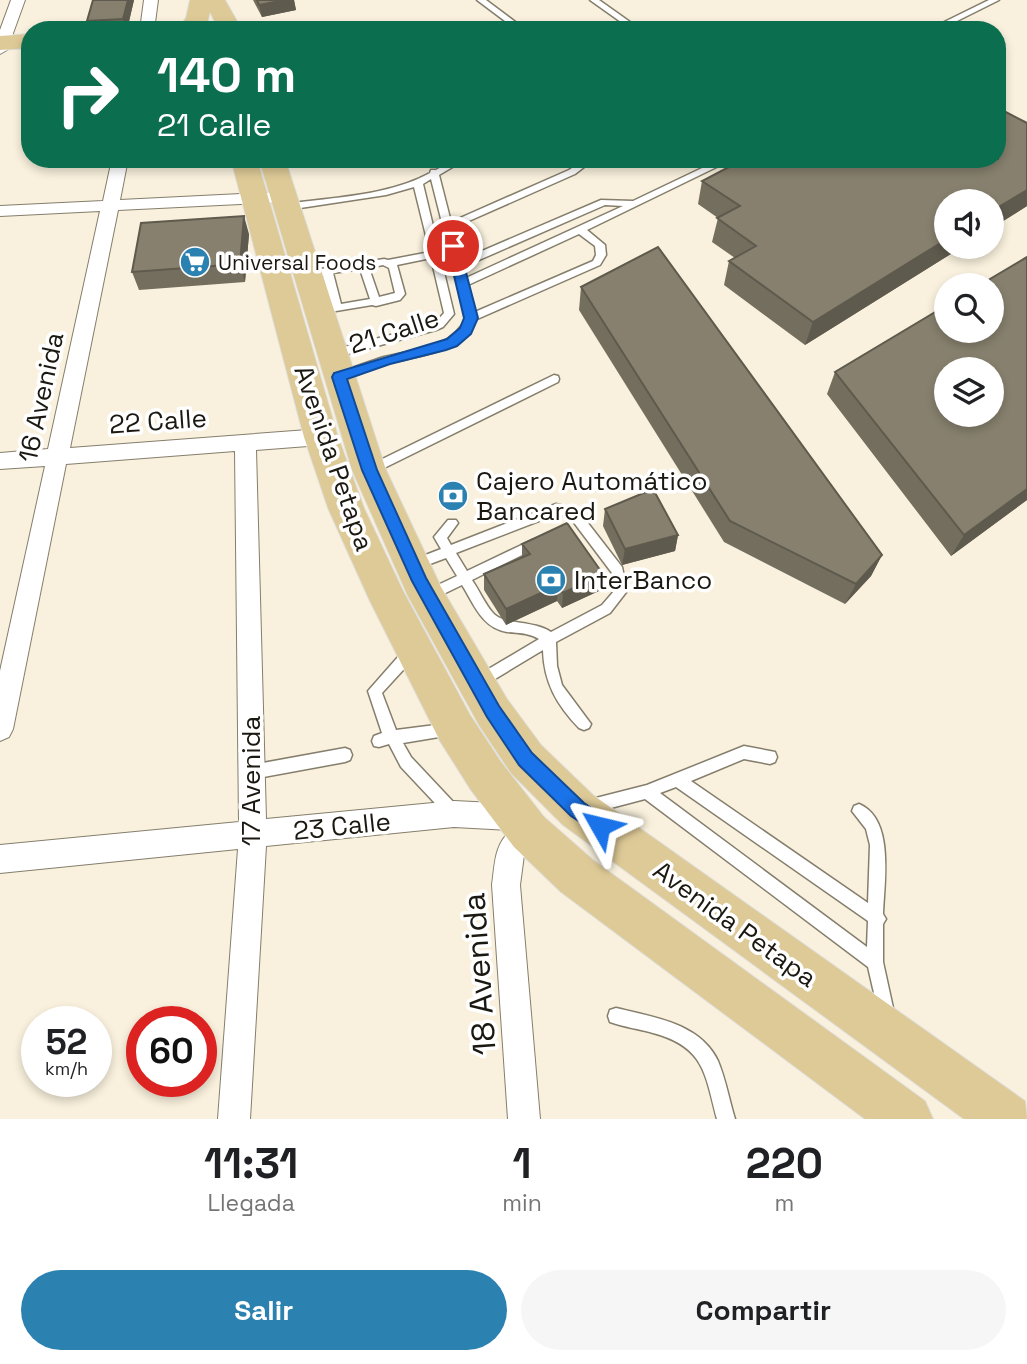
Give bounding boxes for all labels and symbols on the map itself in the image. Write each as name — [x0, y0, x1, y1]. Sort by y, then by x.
pin — [423, 216, 483, 276]
supermarket icon: Universal Foods — [178, 245, 212, 279]
place label: Universal Foods — [218, 249, 376, 276]
street label: 21 Calle — [345, 300, 443, 362]
street label: 16 Avenida — [11, 329, 71, 465]
street label: Avenida Petapa — [286, 361, 382, 555]
street label: 22 Calle — [108, 401, 208, 441]
place label: Cajero Automático Bancared — [476, 464, 707, 528]
bank icon: Cajero Automático Bancared — [436, 479, 470, 513]
bank icon: InterBanco — [534, 563, 568, 597]
place label: InterBanco — [574, 563, 712, 597]
street label: 17 Avenida — [234, 716, 268, 846]
position arrow — [563, 789, 637, 863]
street label: 23 Calle — [292, 804, 392, 848]
street label: Avenida Petapa — [646, 853, 824, 995]
street label: 18 Avenida — [453, 891, 505, 1057]
speed limit sign: 60 — [126, 1006, 217, 1097]

